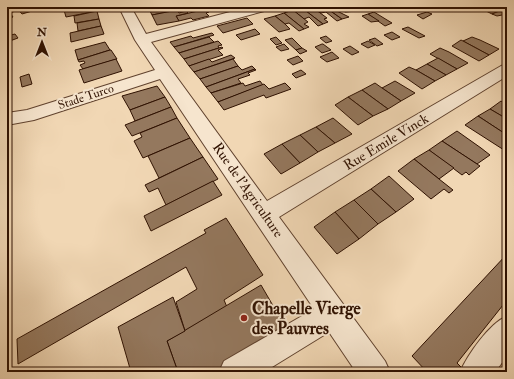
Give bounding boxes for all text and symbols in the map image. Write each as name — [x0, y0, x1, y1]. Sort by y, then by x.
north arrow — [22, 22, 62, 62]
text: N — [36, 26, 48, 39]
street label: Stade Turco — [56, 81, 116, 113]
street label: Rue Emile Vinck — [340, 110, 432, 174]
street label: Rue de l'Agriculture — [209, 139, 287, 241]
place label: Chapelle Vierge des Pauvres — [252, 298, 362, 339]
marker: Chapelle Vierge des Pauvres — [239, 313, 249, 323]

